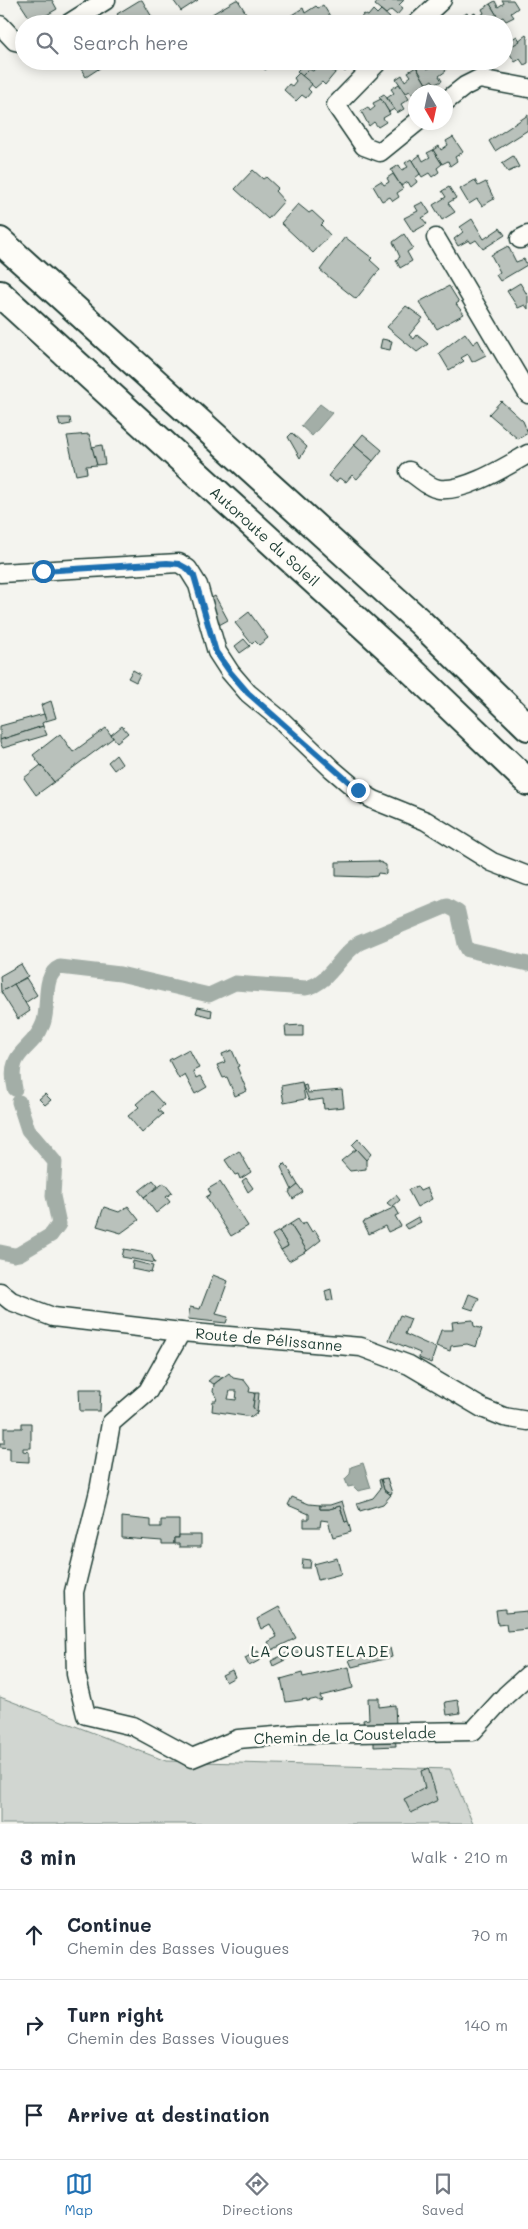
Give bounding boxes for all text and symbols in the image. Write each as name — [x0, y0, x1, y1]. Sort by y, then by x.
search box — [15, 15, 513, 70]
icon: search — [33, 29, 61, 57]
text: Search here — [73, 30, 189, 55]
north arrow — [408, 85, 453, 130]
street label: Autoroute du Soleil — [206, 482, 324, 590]
route start — [32, 560, 55, 583]
route end — [347, 779, 370, 802]
street label: Route de Pélissanne — [195, 1323, 343, 1355]
district label: LA COUSTELADE — [250, 1640, 390, 1661]
street label: Chemin de la Coustelade — [253, 1722, 437, 1748]
text: 3 min — [20, 1843, 76, 1870]
text: Walk · 210 m — [410, 1846, 508, 1867]
text: Continue — [67, 1912, 152, 1937]
icon: ahead — [20, 1921, 48, 1949]
text: 70 m — [471, 1924, 508, 1945]
text: Chemin des Basses Viougues — [67, 1937, 289, 1958]
text: Turn right — [67, 2002, 164, 2027]
icon: right — [20, 2011, 48, 2039]
text: 140 m — [464, 2014, 508, 2035]
text: Chemin des Basses Viougues — [67, 2027, 289, 2048]
icon: arrive — [20, 2101, 48, 2129]
text: Arrive at destination — [67, 2102, 270, 2127]
tab: Map — [64, 2170, 93, 2219]
tab: Directions — [222, 2170, 293, 2219]
tab: Saved — [422, 2170, 464, 2219]

